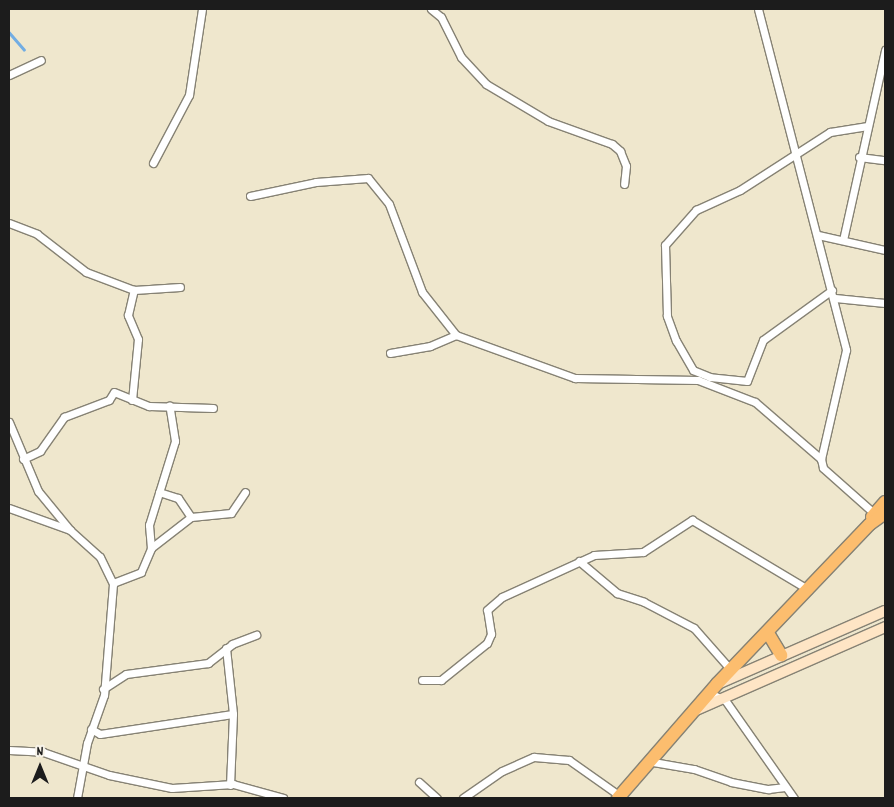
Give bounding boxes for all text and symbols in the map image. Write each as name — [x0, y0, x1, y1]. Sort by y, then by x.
north arrow — [15, 742, 65, 792]
text: N — [37, 742, 43, 762]

